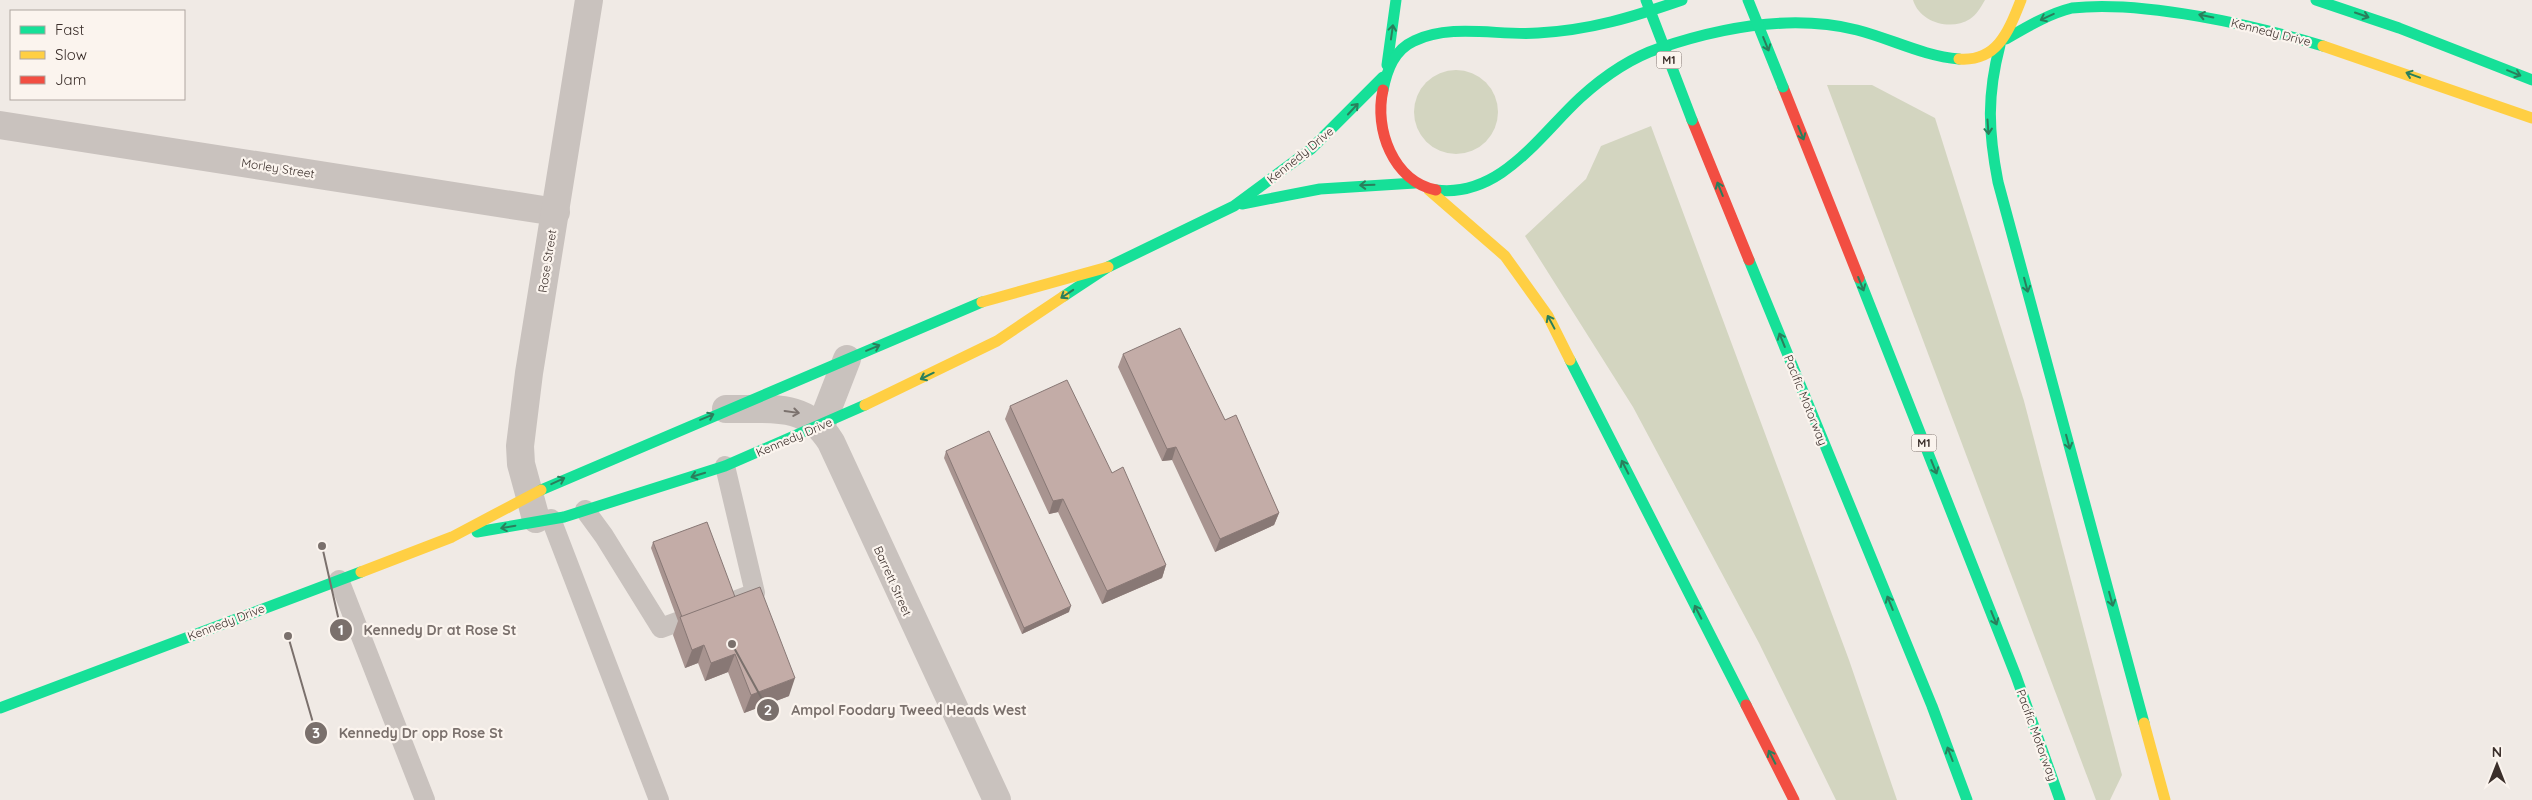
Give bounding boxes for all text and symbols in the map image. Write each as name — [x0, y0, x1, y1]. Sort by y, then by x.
legend — [10, 10, 185, 100]
one-way arrow — [2199, 11, 2215, 20]
one-way arrow — [2354, 11, 2369, 20]
one-way arrow — [2040, 13, 2055, 22]
street label: Kennedy Drive — [2230, 15, 2313, 49]
text: Fast — [55, 20, 84, 39]
one-way arrow — [1387, 25, 1397, 41]
one-way arrow — [1761, 36, 1771, 51]
text: Slow — [55, 45, 87, 64]
road number: M1 — [1656, 52, 1682, 68]
one-way arrow — [2506, 69, 2521, 78]
text: Jam — [55, 70, 86, 89]
one-way arrow — [2405, 70, 2421, 79]
one-way arrow — [1347, 103, 1358, 116]
one-way arrow — [1984, 119, 1993, 135]
street label: Kennedy Drive — [1264, 123, 1337, 186]
one-way arrow — [1797, 125, 1806, 140]
street label: Morley Street — [240, 155, 316, 181]
one-way arrow — [1359, 180, 1375, 190]
one-way arrow — [1715, 182, 1725, 197]
street label: Rose Street — [535, 228, 559, 294]
one-way arrow — [1857, 276, 1866, 291]
one-way arrow — [2022, 277, 2031, 293]
one-way arrow — [1060, 289, 1074, 299]
one-way arrow — [1546, 315, 1555, 330]
one-way arrow — [1776, 332, 1785, 347]
one-way arrow — [865, 343, 880, 353]
street label: Pacific Motorway — [1781, 353, 1831, 447]
one-way arrow — [920, 372, 935, 381]
one-way arrow — [784, 407, 800, 417]
one-way arrow — [699, 412, 714, 421]
street label: Kennedy Drive — [754, 414, 835, 460]
road number: M1 — [1912, 434, 1936, 452]
one-way arrow — [2064, 434, 2074, 450]
one-way arrow — [1620, 460, 1629, 475]
one-way arrow — [1930, 460, 1939, 475]
one-way arrow — [690, 470, 706, 480]
one-way arrow — [550, 476, 565, 486]
one-way arrow — [500, 522, 516, 532]
street label: Barrett Street — [871, 544, 915, 618]
one-way arrow — [2106, 590, 2116, 606]
one-way arrow — [1884, 596, 1893, 611]
street label: Kennedy Drive — [185, 600, 267, 644]
one-way arrow — [1693, 604, 1703, 619]
one-way arrow — [1990, 611, 1999, 626]
callout: Kennedy Dr at Rose St — [329, 615, 526, 644]
text: 1 — [338, 620, 344, 639]
text: Kennedy Dr at Rose St — [364, 621, 517, 639]
street label: Pacific Motorway — [2013, 687, 2061, 783]
callout: Ampol Foodary Tweed Heads West — [756, 696, 1036, 725]
text: 2 — [764, 700, 772, 719]
text: Ampol Foodary Tweed Heads West — [791, 701, 1027, 719]
callout: Kennedy Dr opp Rose St — [304, 719, 513, 748]
text: 3 — [312, 723, 320, 742]
text: Kennedy Dr opp Rose St — [339, 724, 504, 742]
north arrow — [2472, 740, 2522, 790]
text: N — [2492, 743, 2502, 761]
one-way arrow — [1945, 747, 1954, 763]
one-way arrow — [1767, 749, 1777, 764]

